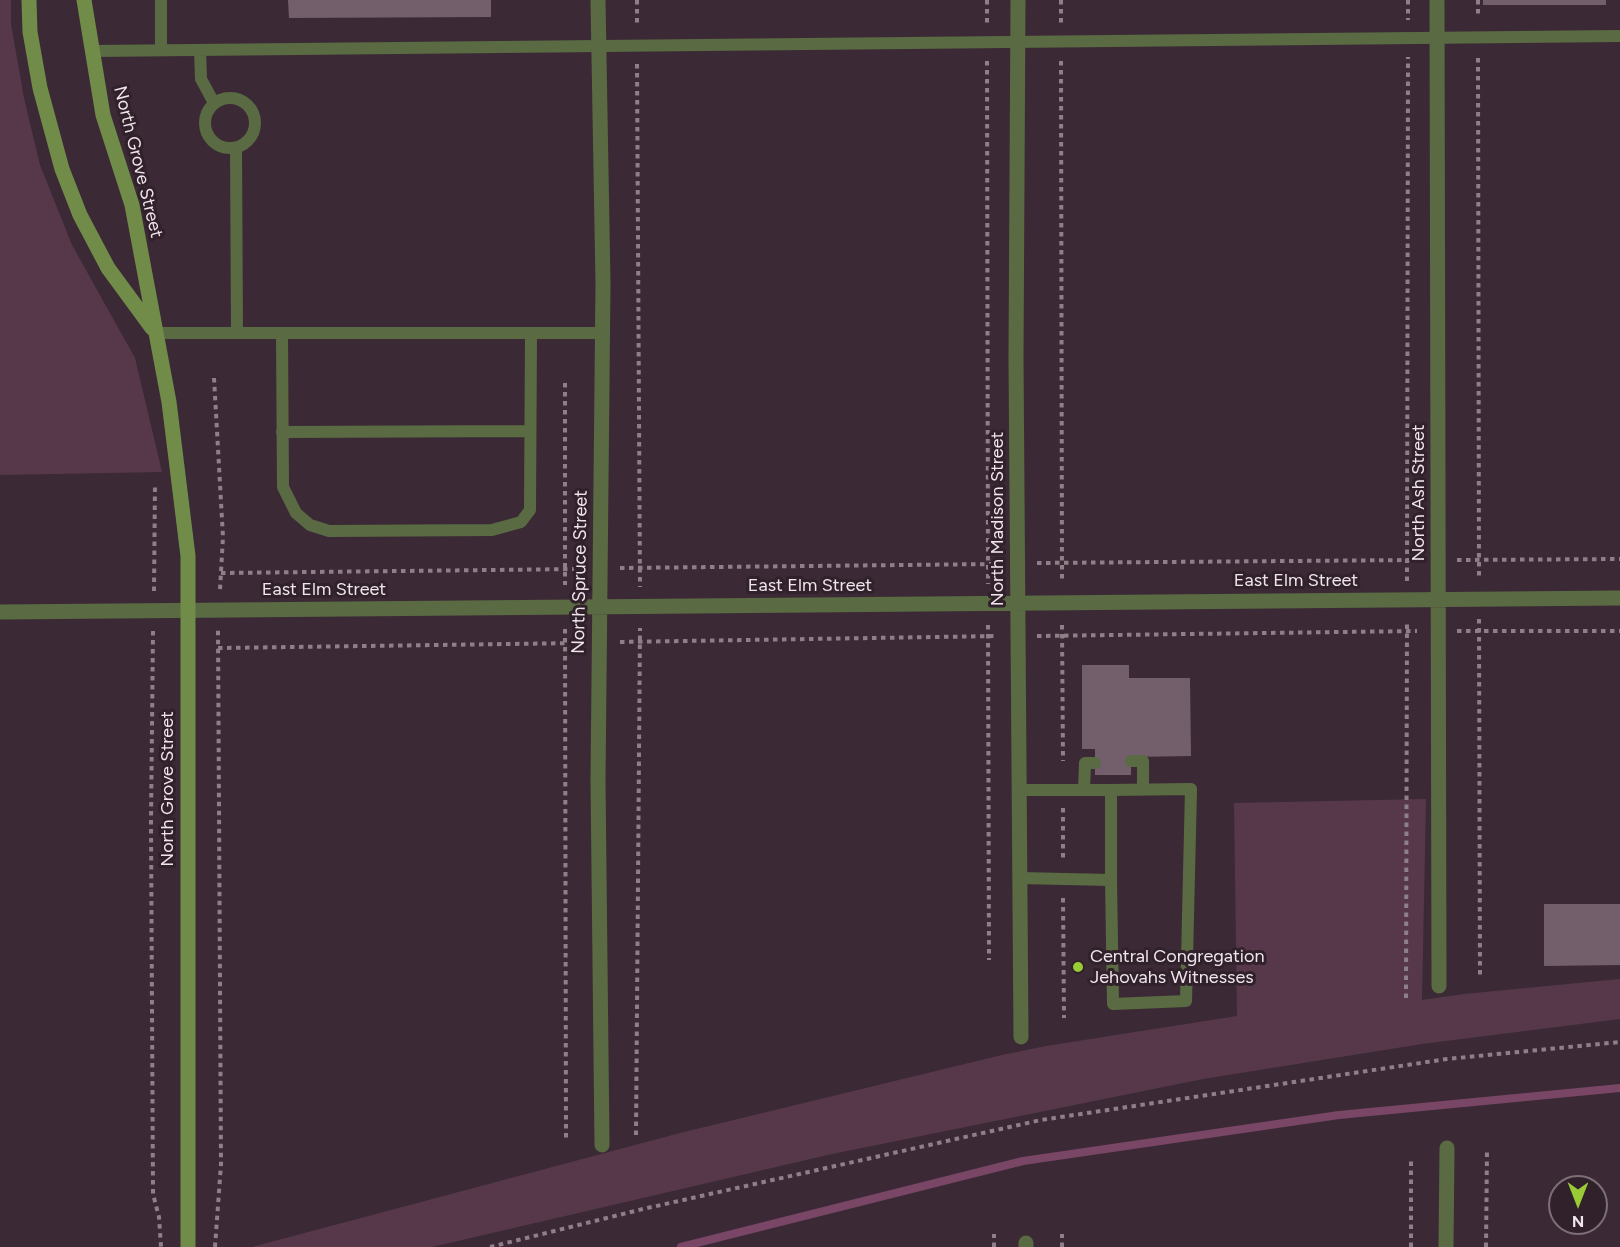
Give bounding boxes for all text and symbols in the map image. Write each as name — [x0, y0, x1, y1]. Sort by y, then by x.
street label: North Grove Street — [109, 84, 167, 240]
street label: North Ash Street — [1408, 424, 1430, 562]
street label: North Madison Street — [987, 432, 1009, 606]
street label: North Spruce Street — [568, 490, 592, 654]
street label: East Elm Street — [1234, 570, 1358, 592]
street label: East Elm Street — [748, 575, 872, 597]
street label: East Elm Street — [262, 579, 386, 601]
street label: North Grove Street — [157, 711, 179, 867]
place label: Central Congregation Jehovahs Witnesses — [1090, 946, 1264, 988]
marker: Central Congregation Jehovahs Witnesses — [1071, 960, 1085, 974]
north arrow — [1548, 1175, 1608, 1235]
text: N — [1572, 1212, 1584, 1231]

